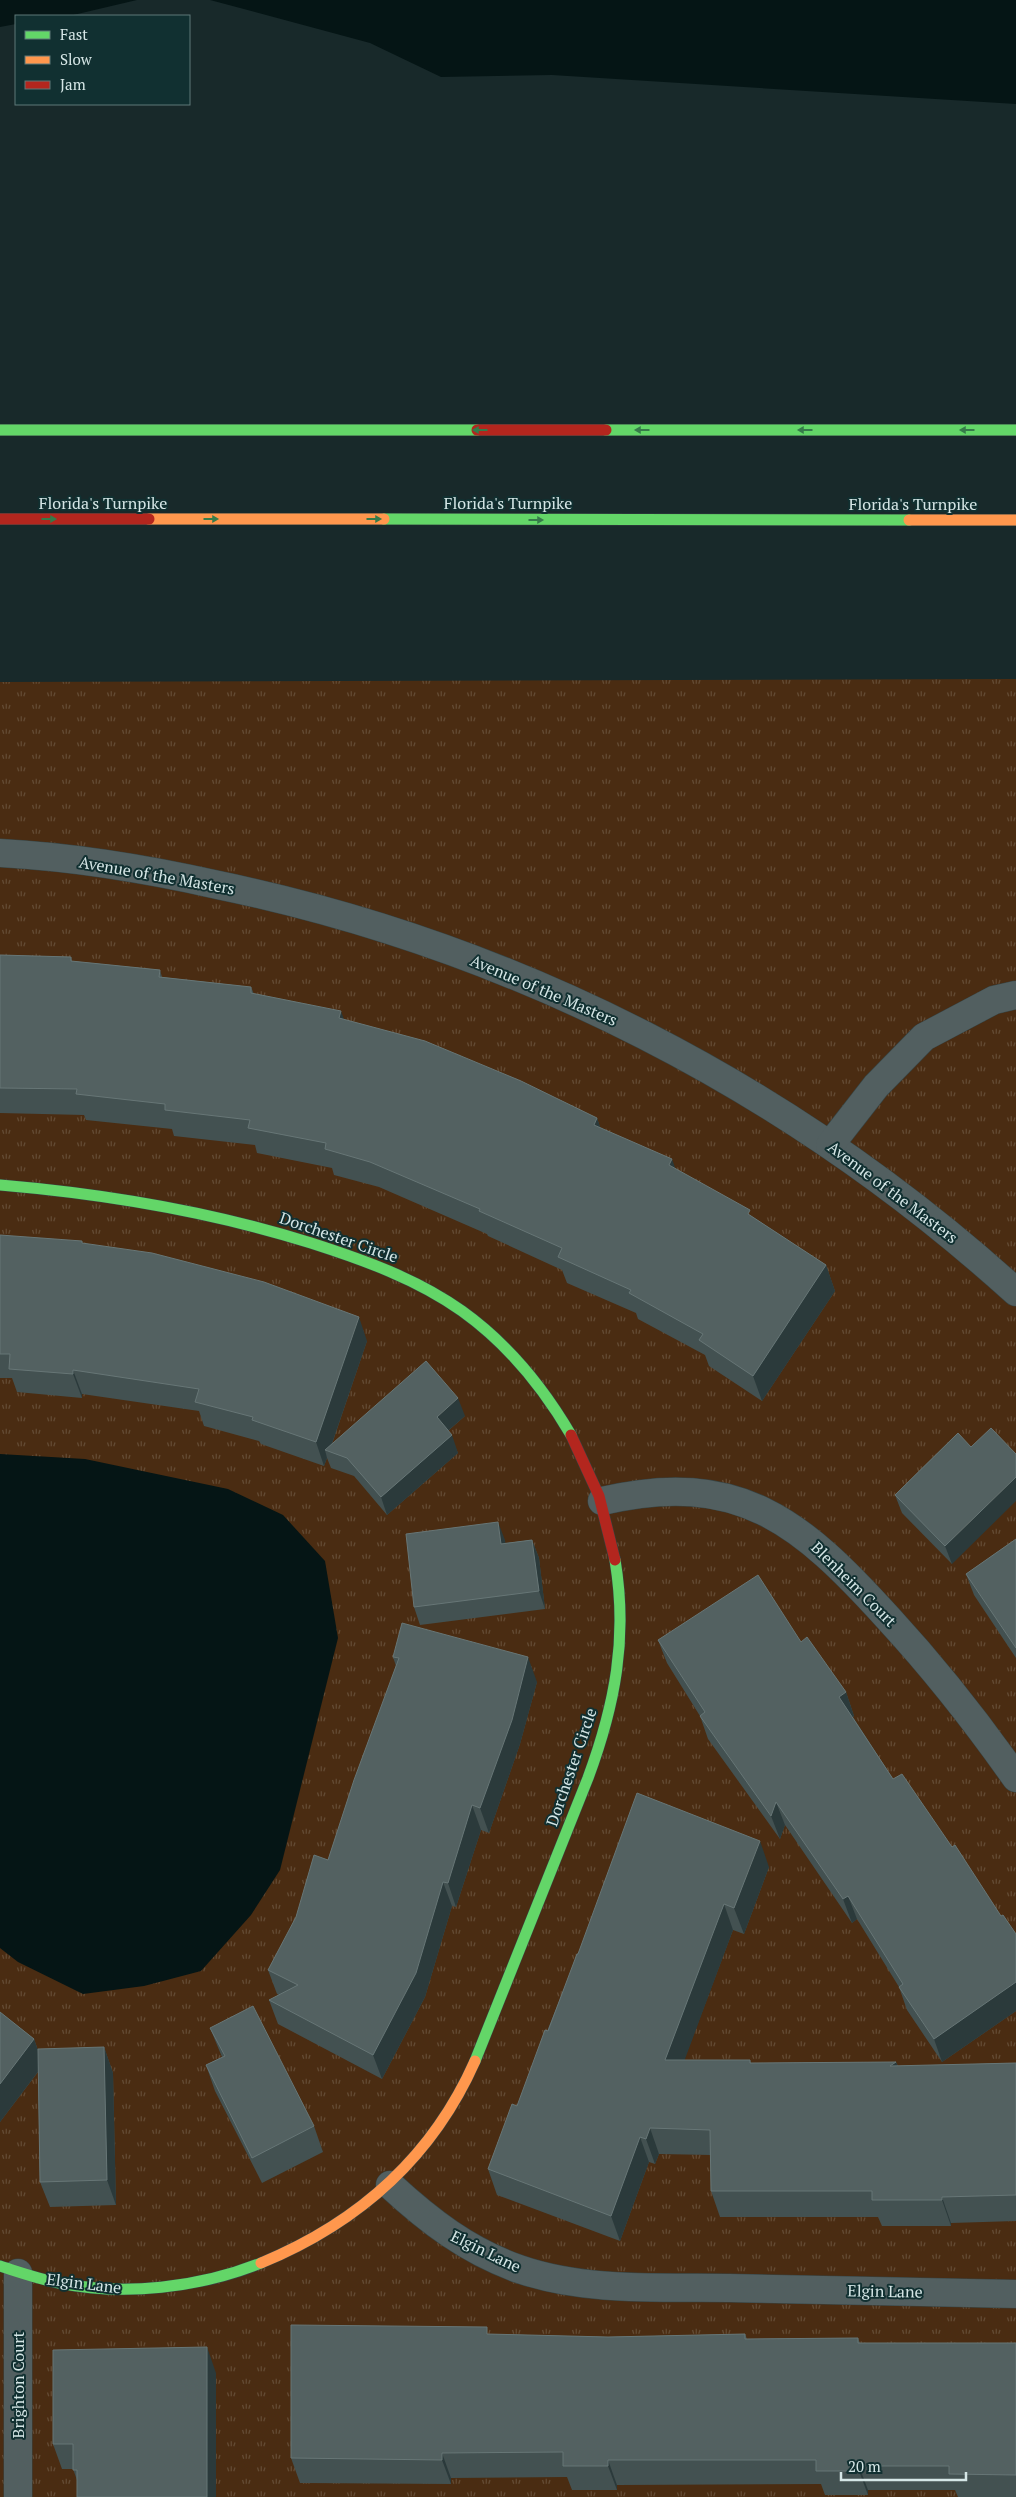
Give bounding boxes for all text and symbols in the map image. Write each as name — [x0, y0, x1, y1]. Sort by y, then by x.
legend — [15, 15, 190, 105]
text: Fast — [60, 24, 88, 44]
text: Slow — [60, 49, 93, 69]
text: Jam — [60, 74, 86, 94]
one-way arrow — [472, 426, 488, 434]
one-way arrow — [634, 426, 650, 434]
one-way arrow — [797, 426, 813, 434]
one-way arrow — [959, 426, 975, 434]
street label: Florida's Turnpike — [39, 492, 167, 514]
street label: Florida's Turnpike — [444, 492, 572, 514]
street label: Florida's Turnpike — [849, 493, 977, 515]
one-way arrow — [41, 515, 57, 523]
one-way arrow — [203, 515, 219, 523]
one-way arrow — [366, 515, 382, 523]
one-way arrow — [528, 516, 544, 524]
street label: Avenue of the Masters — [77, 850, 237, 900]
street label: Avenue of the Masters — [467, 949, 621, 1031]
street label: Avenue of the Masters — [823, 1136, 963, 1248]
street label: Dorchester Circle — [277, 1206, 401, 1268]
street label: Blenheim Court — [807, 1537, 901, 1631]
street label: Dorchester Circle — [540, 1705, 602, 1829]
street label: Elgin Lane — [447, 2225, 525, 2277]
street label: Elgin Lane — [45, 2268, 123, 2298]
street label: Elgin Lane — [847, 2279, 923, 2303]
street label: Brighton Court — [7, 2332, 29, 2438]
scale bar — [841, 2450, 966, 2482]
text: 20 m — [848, 2456, 881, 2476]

